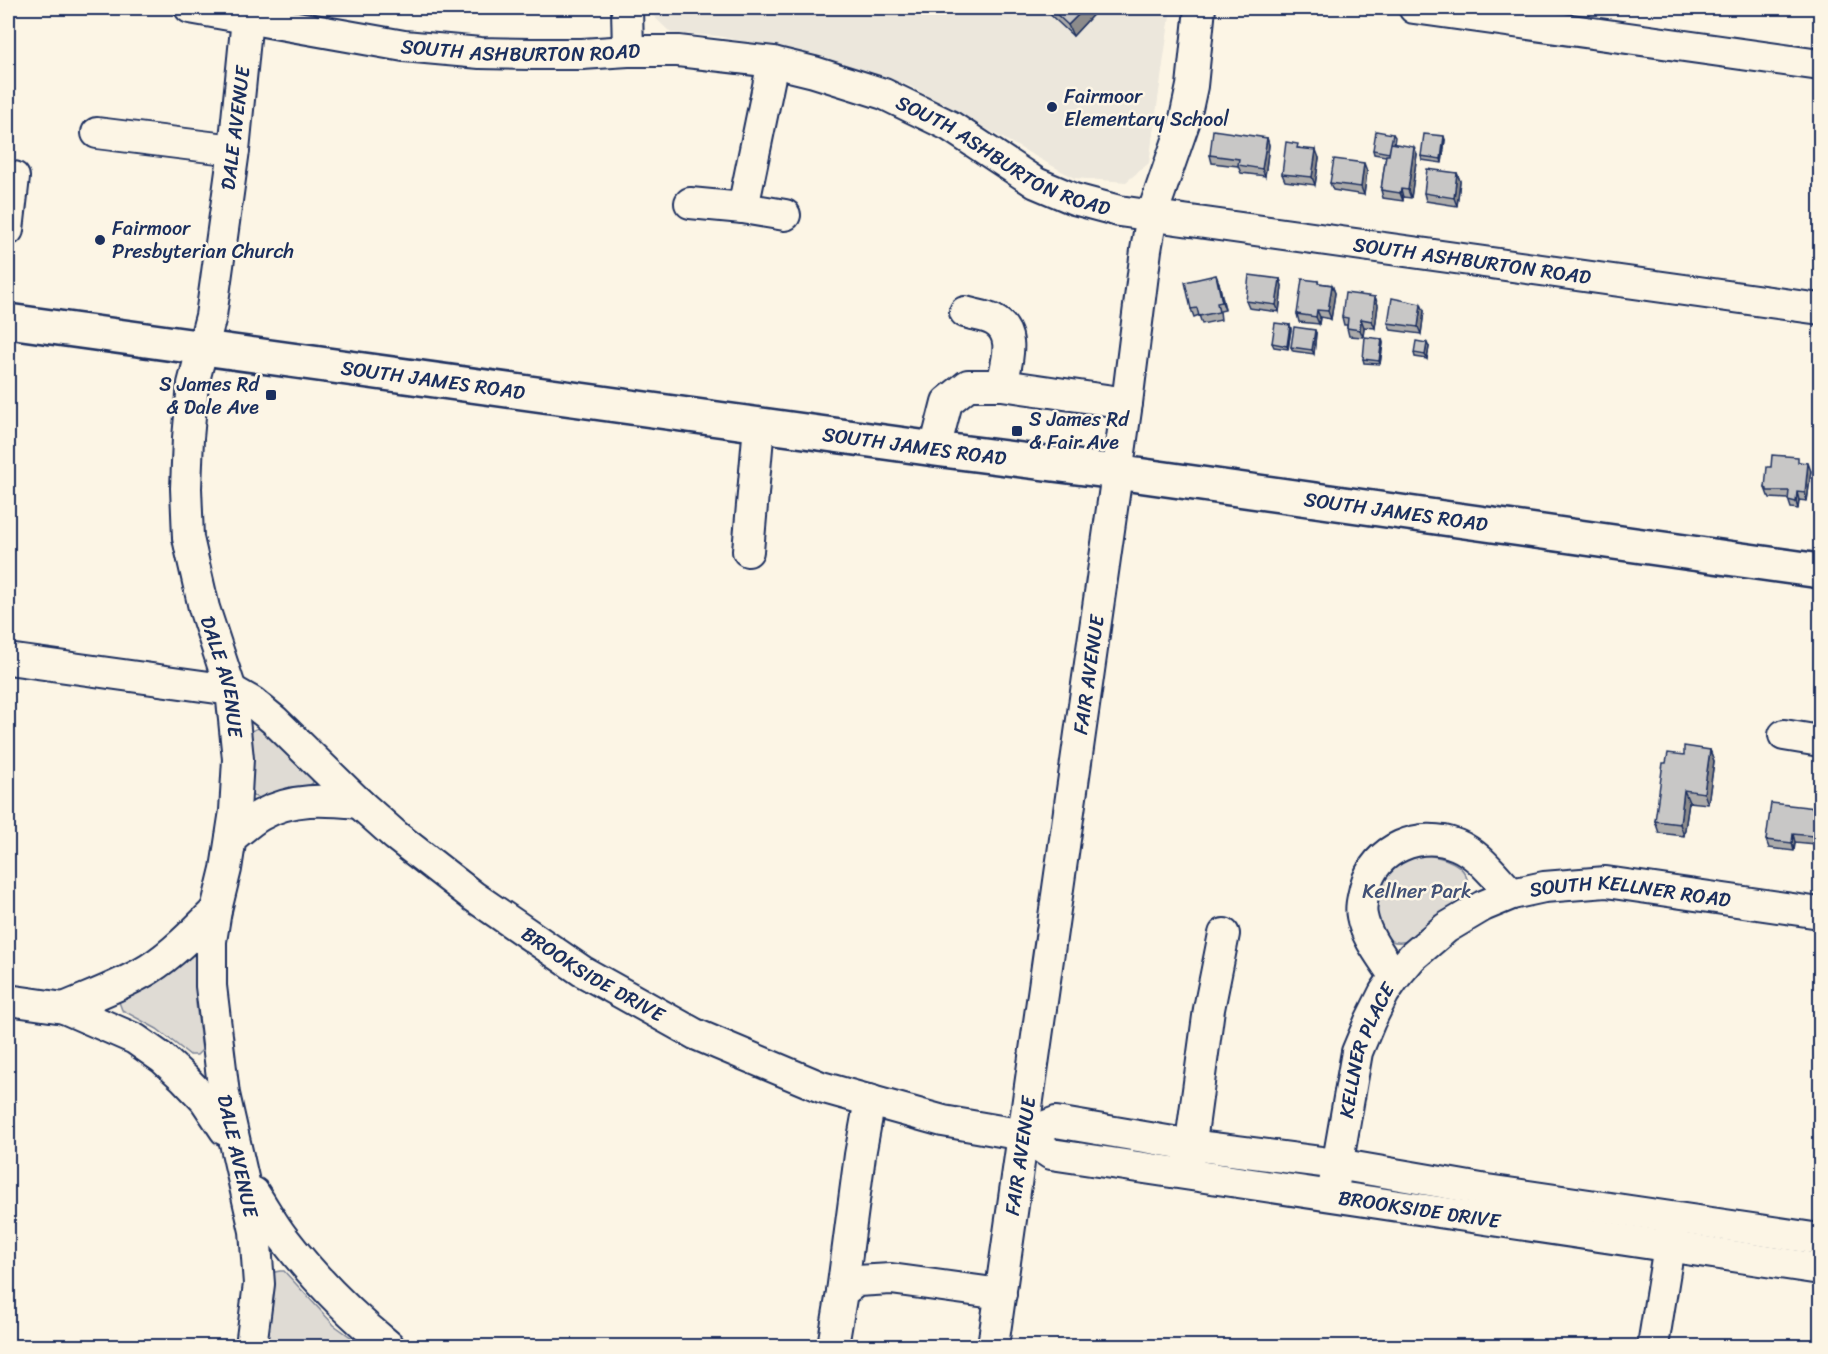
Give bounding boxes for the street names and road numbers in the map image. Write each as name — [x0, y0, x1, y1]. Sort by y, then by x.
street label: SOUTH ASHBURTON ROAD — [399, 29, 640, 72]
street label: DALE AVENUE — [211, 62, 261, 192]
street label: SOUTH ASHBURTON ROAD — [890, 85, 1114, 226]
street label: SOUTH ASHBURTON ROAD — [1351, 227, 1593, 295]
street label: SOUTH JAMES ROAD — [339, 350, 527, 410]
street label: SOUTH JAMES ROAD — [820, 417, 1008, 476]
street label: SOUTH JAMES ROAD — [1302, 482, 1490, 542]
street label: DALE AVENUE — [190, 611, 253, 741]
street label: FAIR AVENUE — [1063, 611, 1115, 737]
street label: SOUTH KELLNER ROAD — [1526, 865, 1733, 918]
street label: BROOKSIDE DRIVE — [514, 917, 673, 1033]
street label: KELLNER PLACE — [1329, 974, 1405, 1121]
street label: DALE AVENUE — [207, 1091, 269, 1223]
street label: FAIR AVENUE — [995, 1092, 1047, 1218]
street label: BROOKSIDE DRIVE — [1336, 1180, 1504, 1239]

